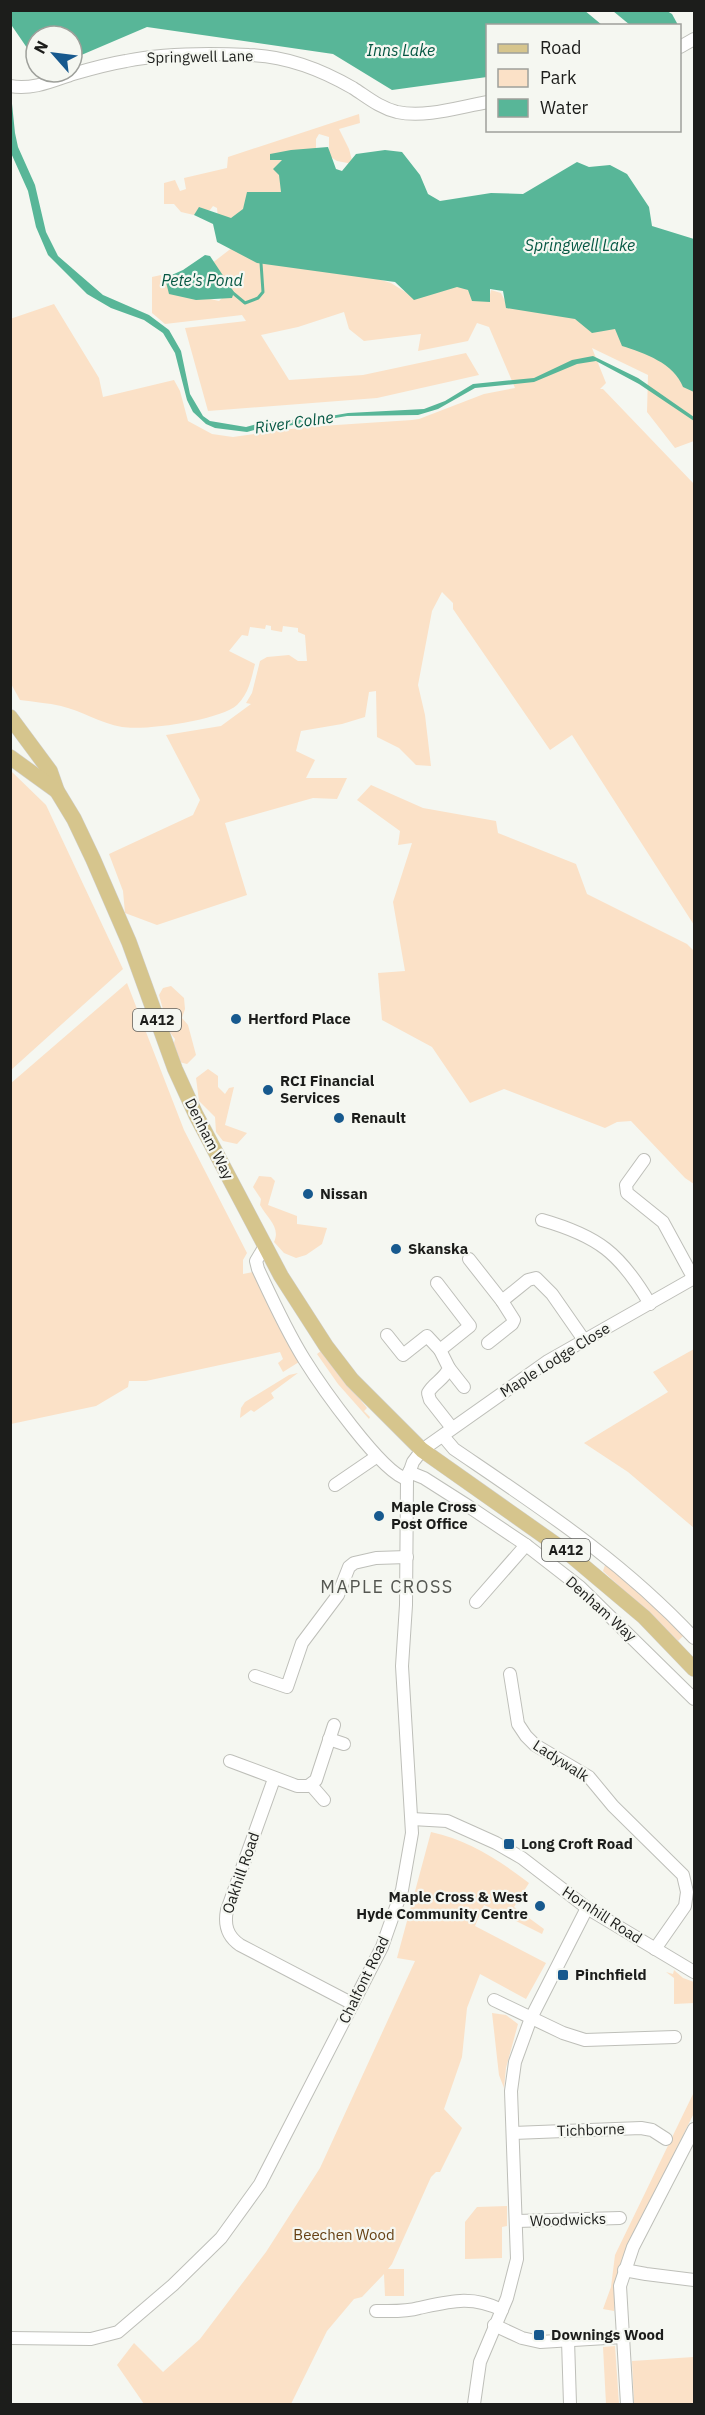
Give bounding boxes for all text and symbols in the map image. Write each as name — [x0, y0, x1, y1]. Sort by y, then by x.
north arrow — [24, 24, 84, 84]
legend — [486, 24, 681, 132]
text: Road — [540, 36, 581, 59]
text: N — [29, 37, 52, 57]
water label: Inns Lake — [367, 40, 435, 60]
street label: Springwell Lane — [146, 46, 254, 67]
text: Park — [540, 66, 577, 89]
text: Water — [540, 96, 589, 119]
water label: Springwell Lake — [525, 235, 635, 255]
water label: Pete's Pond — [161, 270, 243, 290]
water label: River Colne — [253, 407, 335, 437]
road number: A412 — [133, 1009, 181, 1031]
place label: Hertford Place — [248, 1009, 351, 1028]
marker: Hertford Place — [229, 1012, 243, 1026]
place label: RCI Financial Services — [280, 1071, 375, 1107]
marker: RCI Financial Services — [261, 1083, 275, 1097]
street label: Denham Way — [181, 1095, 238, 1183]
place label: Renault — [351, 1108, 406, 1127]
marker: Renault — [332, 1111, 346, 1125]
place label: Nissan — [320, 1184, 368, 1203]
marker: Nissan — [301, 1187, 315, 1201]
place label: Skanska — [408, 1239, 469, 1258]
marker: Skanska — [389, 1242, 403, 1256]
street label: Maple Lodge Close — [496, 1318, 613, 1401]
place label: Maple Cross Post Office — [391, 1497, 477, 1533]
marker: Maple Cross Post Office — [372, 1509, 386, 1523]
road number: A412 — [542, 1539, 590, 1561]
street label: Denham Way — [562, 1572, 641, 1646]
district label: MAPLE CROSS — [320, 1575, 454, 1598]
street label: Ladywalk — [530, 1735, 593, 1786]
street label: Oakhill Road — [218, 1830, 263, 1916]
place label: Long Croft Road — [521, 1834, 633, 1853]
marker: Long Croft Road — [502, 1837, 516, 1851]
street label: Hornhill Road — [559, 1882, 646, 1947]
place label: Maple Cross & West Hyde Community Centre — [356, 1887, 528, 1923]
marker: Maple Cross & West Hyde Community Centre — [533, 1899, 547, 1913]
street label: Chalfont Road — [334, 1933, 393, 2027]
place label: Pinchfield — [575, 1965, 647, 1984]
marker: Pinchfield — [556, 1968, 570, 1982]
street label: Tichborne — [557, 2119, 625, 2140]
street label: Woodwicks — [529, 2209, 607, 2230]
park label: Beechen Wood — [293, 2225, 395, 2244]
place label: Downings Wood — [551, 2325, 664, 2344]
marker: Downings Wood — [532, 2328, 546, 2342]

